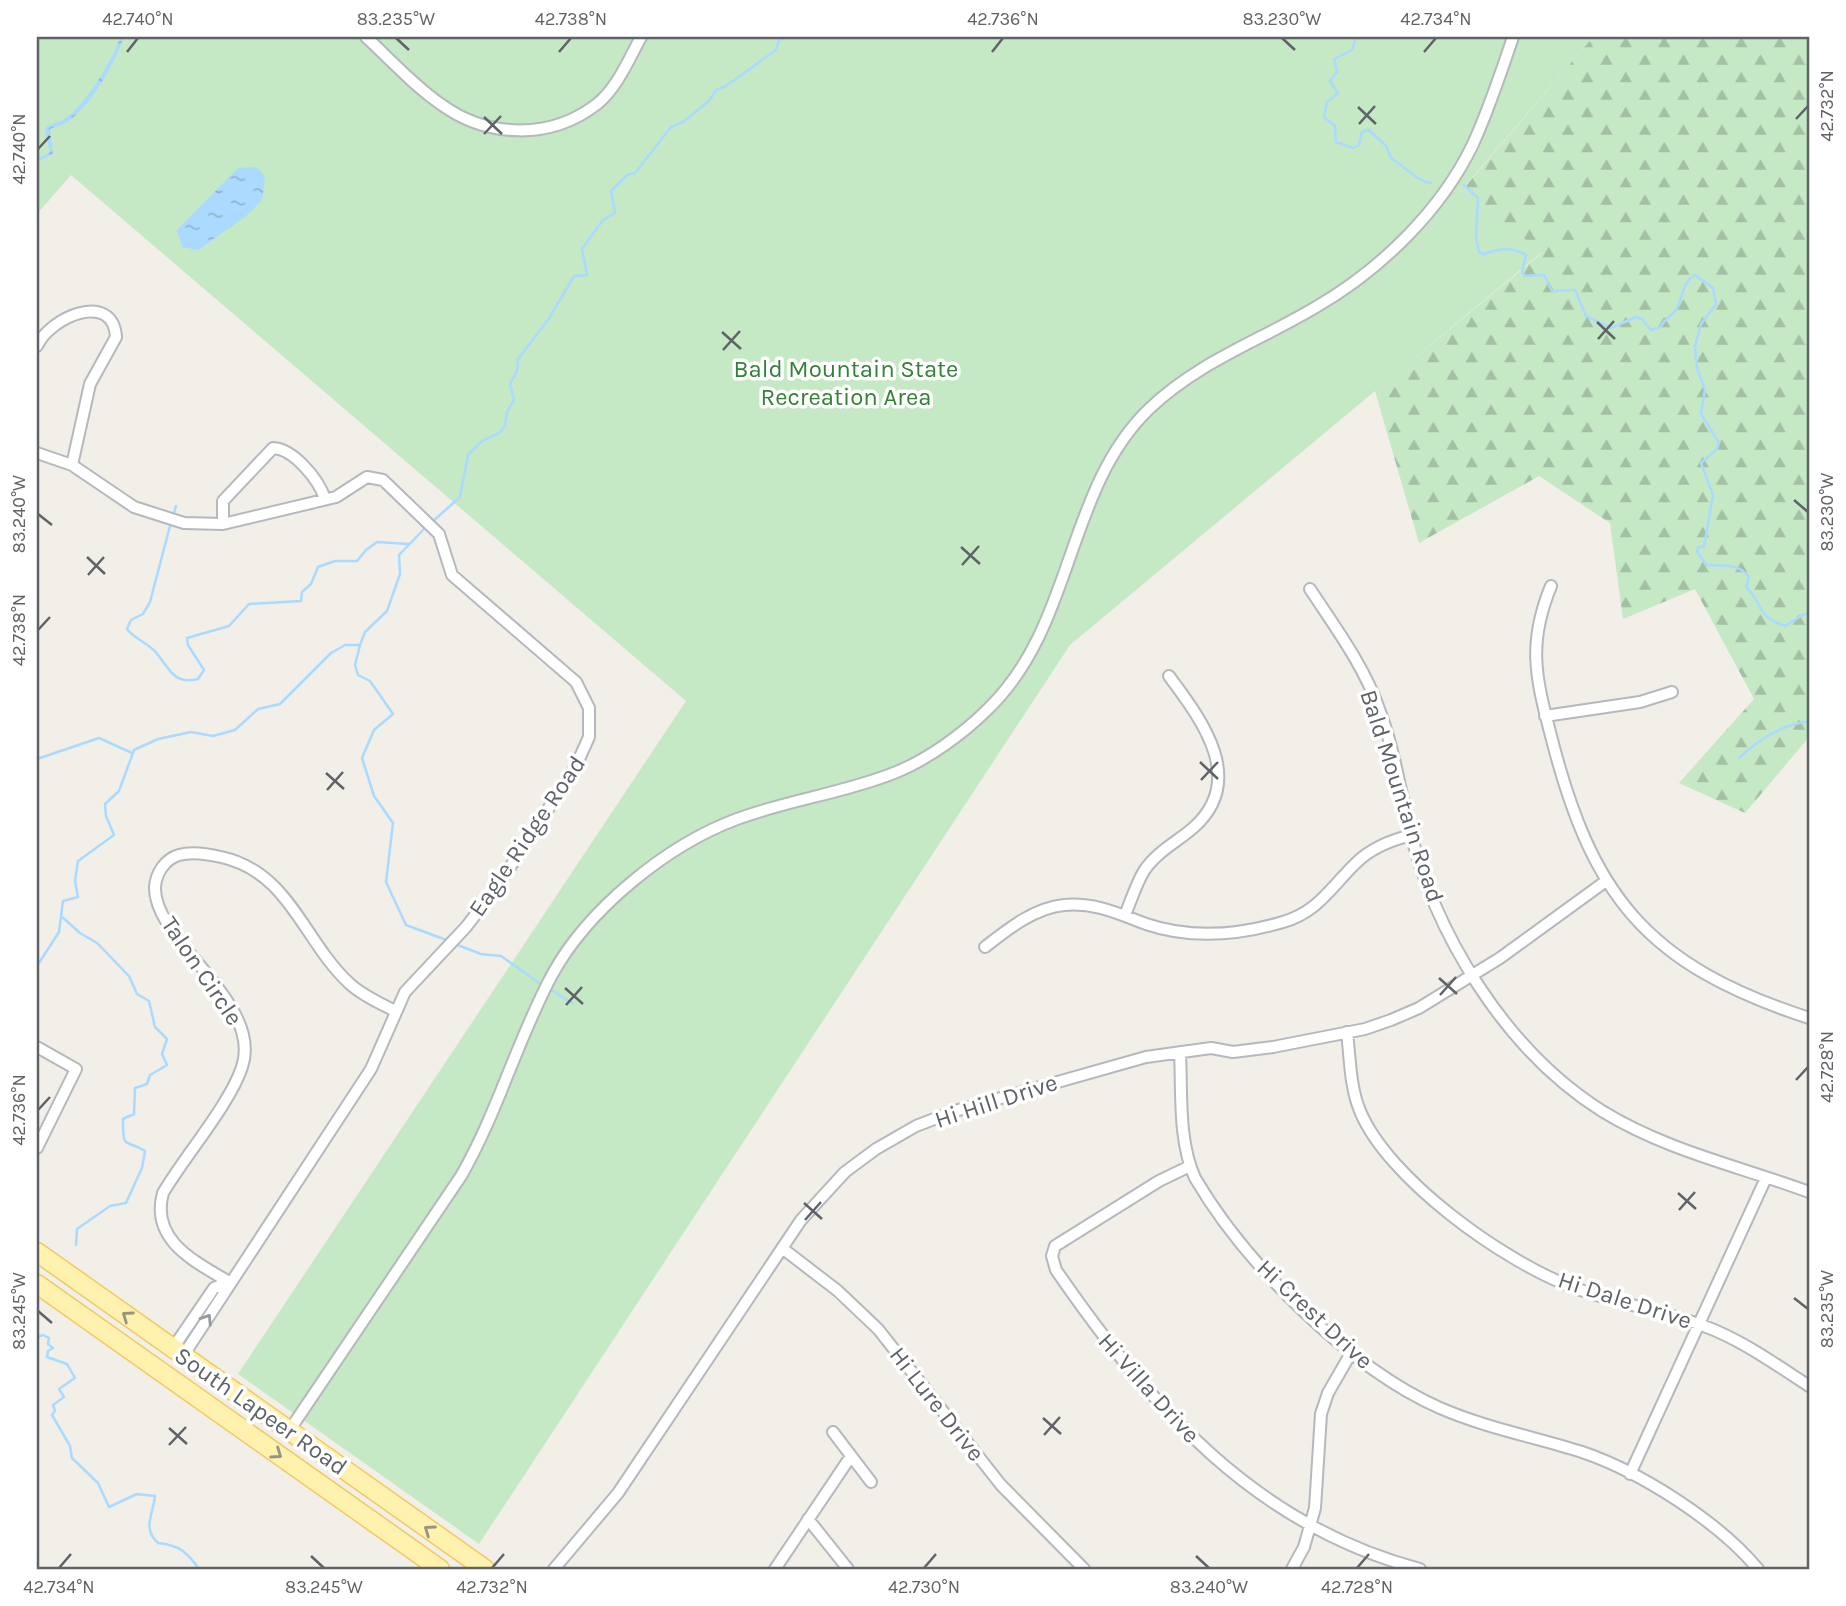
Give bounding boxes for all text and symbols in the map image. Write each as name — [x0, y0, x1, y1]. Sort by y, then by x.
text: 42.740°N — [102, 8, 174, 30]
text: 83.235°W — [357, 8, 435, 30]
text: 42.738°N — [535, 8, 607, 30]
text: 42.736°N — [967, 8, 1039, 30]
text: 83.230°W — [1243, 8, 1321, 30]
text: 42.734°N — [1400, 8, 1472, 30]
text: 42.732°N — [1816, 70, 1838, 142]
text: 42.740°N — [8, 113, 30, 185]
park label: Bald Mountain State Recreation Area — [734, 355, 958, 411]
text: 83.230°W — [1816, 473, 1838, 551]
text: 83.240°W — [8, 475, 30, 553]
text: 42.738°N — [8, 594, 30, 666]
street label: Bald Mountain Road — [1354, 686, 1450, 906]
street label: Eagle Ridge Road — [463, 750, 591, 922]
street label: Talon Circle — [155, 911, 249, 1031]
text: 42.728°N — [1816, 1031, 1838, 1103]
street label: Hi Hill Drive — [931, 1068, 1061, 1134]
text: 42.736°N — [8, 1074, 30, 1146]
street label: Hi Crest Drive — [1251, 1253, 1379, 1375]
street label: Hi Dale Drive — [1555, 1265, 1695, 1335]
text: 83.235°W — [1816, 1270, 1838, 1348]
text: 83.245°W — [8, 1272, 30, 1350]
one-way arrow — [122, 1312, 135, 1324]
one-way arrow — [199, 1314, 212, 1327]
street label: Hi Villa Drive — [1092, 1327, 1206, 1449]
street label: South Lapeer Road — [169, 1341, 353, 1481]
street label: Hi Lure Drive — [884, 1341, 990, 1467]
one-way arrow — [269, 1446, 282, 1459]
one-way arrow — [424, 1526, 437, 1538]
text: 42.734°N — [23, 1576, 95, 1598]
text: 83.245°W — [285, 1576, 363, 1598]
text: 42.732°N — [456, 1576, 528, 1598]
text: 42.730°N — [888, 1576, 960, 1598]
text: 83.240°W — [1170, 1576, 1248, 1598]
text: 42.728°N — [1321, 1576, 1393, 1598]

